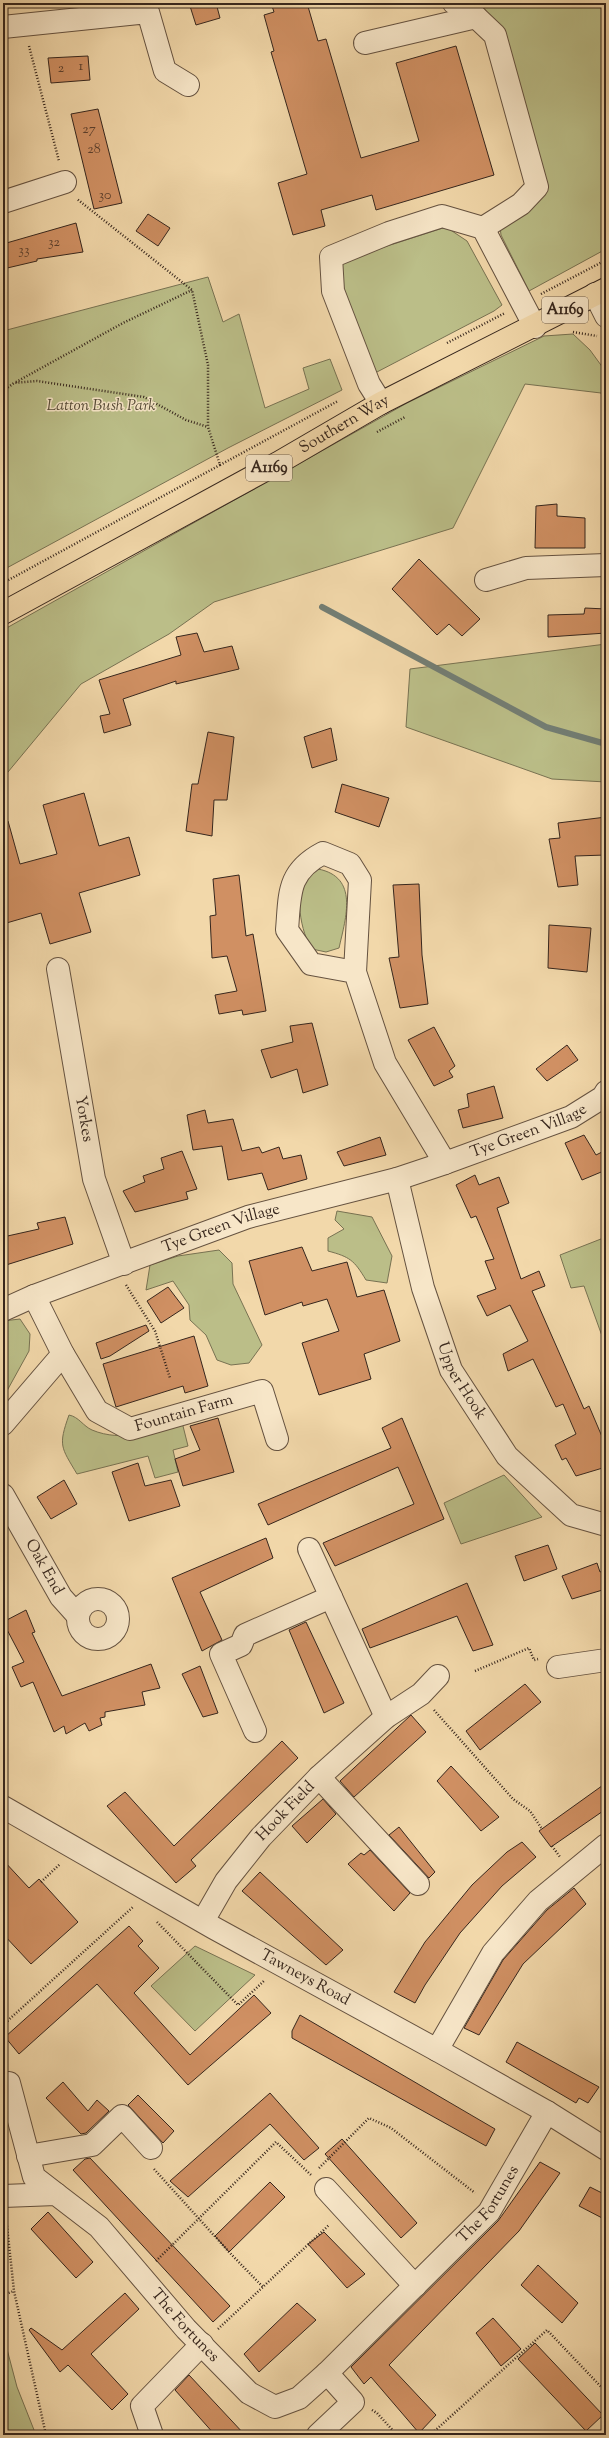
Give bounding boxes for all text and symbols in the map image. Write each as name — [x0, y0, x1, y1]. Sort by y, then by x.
house number: 1 — [79, 57, 84, 77]
house number: 2 — [58, 59, 65, 79]
house number: 27 — [82, 120, 96, 140]
house number: 28 — [87, 140, 101, 160]
house number: 30 — [99, 186, 111, 206]
house number: 32 — [48, 233, 61, 253]
house number: 33 — [18, 241, 30, 261]
road number: A1169 — [542, 297, 588, 323]
street label: Southern Way — [295, 389, 393, 460]
park label: Latton Bush Park — [47, 395, 155, 418]
road number: A1169 — [246, 455, 292, 481]
street label: Yorkes — [68, 1094, 99, 1144]
street label: Tye Green Village — [467, 1098, 591, 1164]
street label: Tye Green Village — [159, 1198, 282, 1259]
street label: Upper Hook — [431, 1339, 492, 1425]
street label: Fountain Farm — [132, 1388, 236, 1439]
street label: Oak End — [19, 1535, 69, 1599]
street label: Hook Field — [251, 1776, 320, 1847]
street label: Tawneys Road — [256, 1944, 354, 2012]
street label: The Fortunes — [452, 2161, 525, 2249]
street label: The Fortunes — [145, 2284, 224, 2368]

